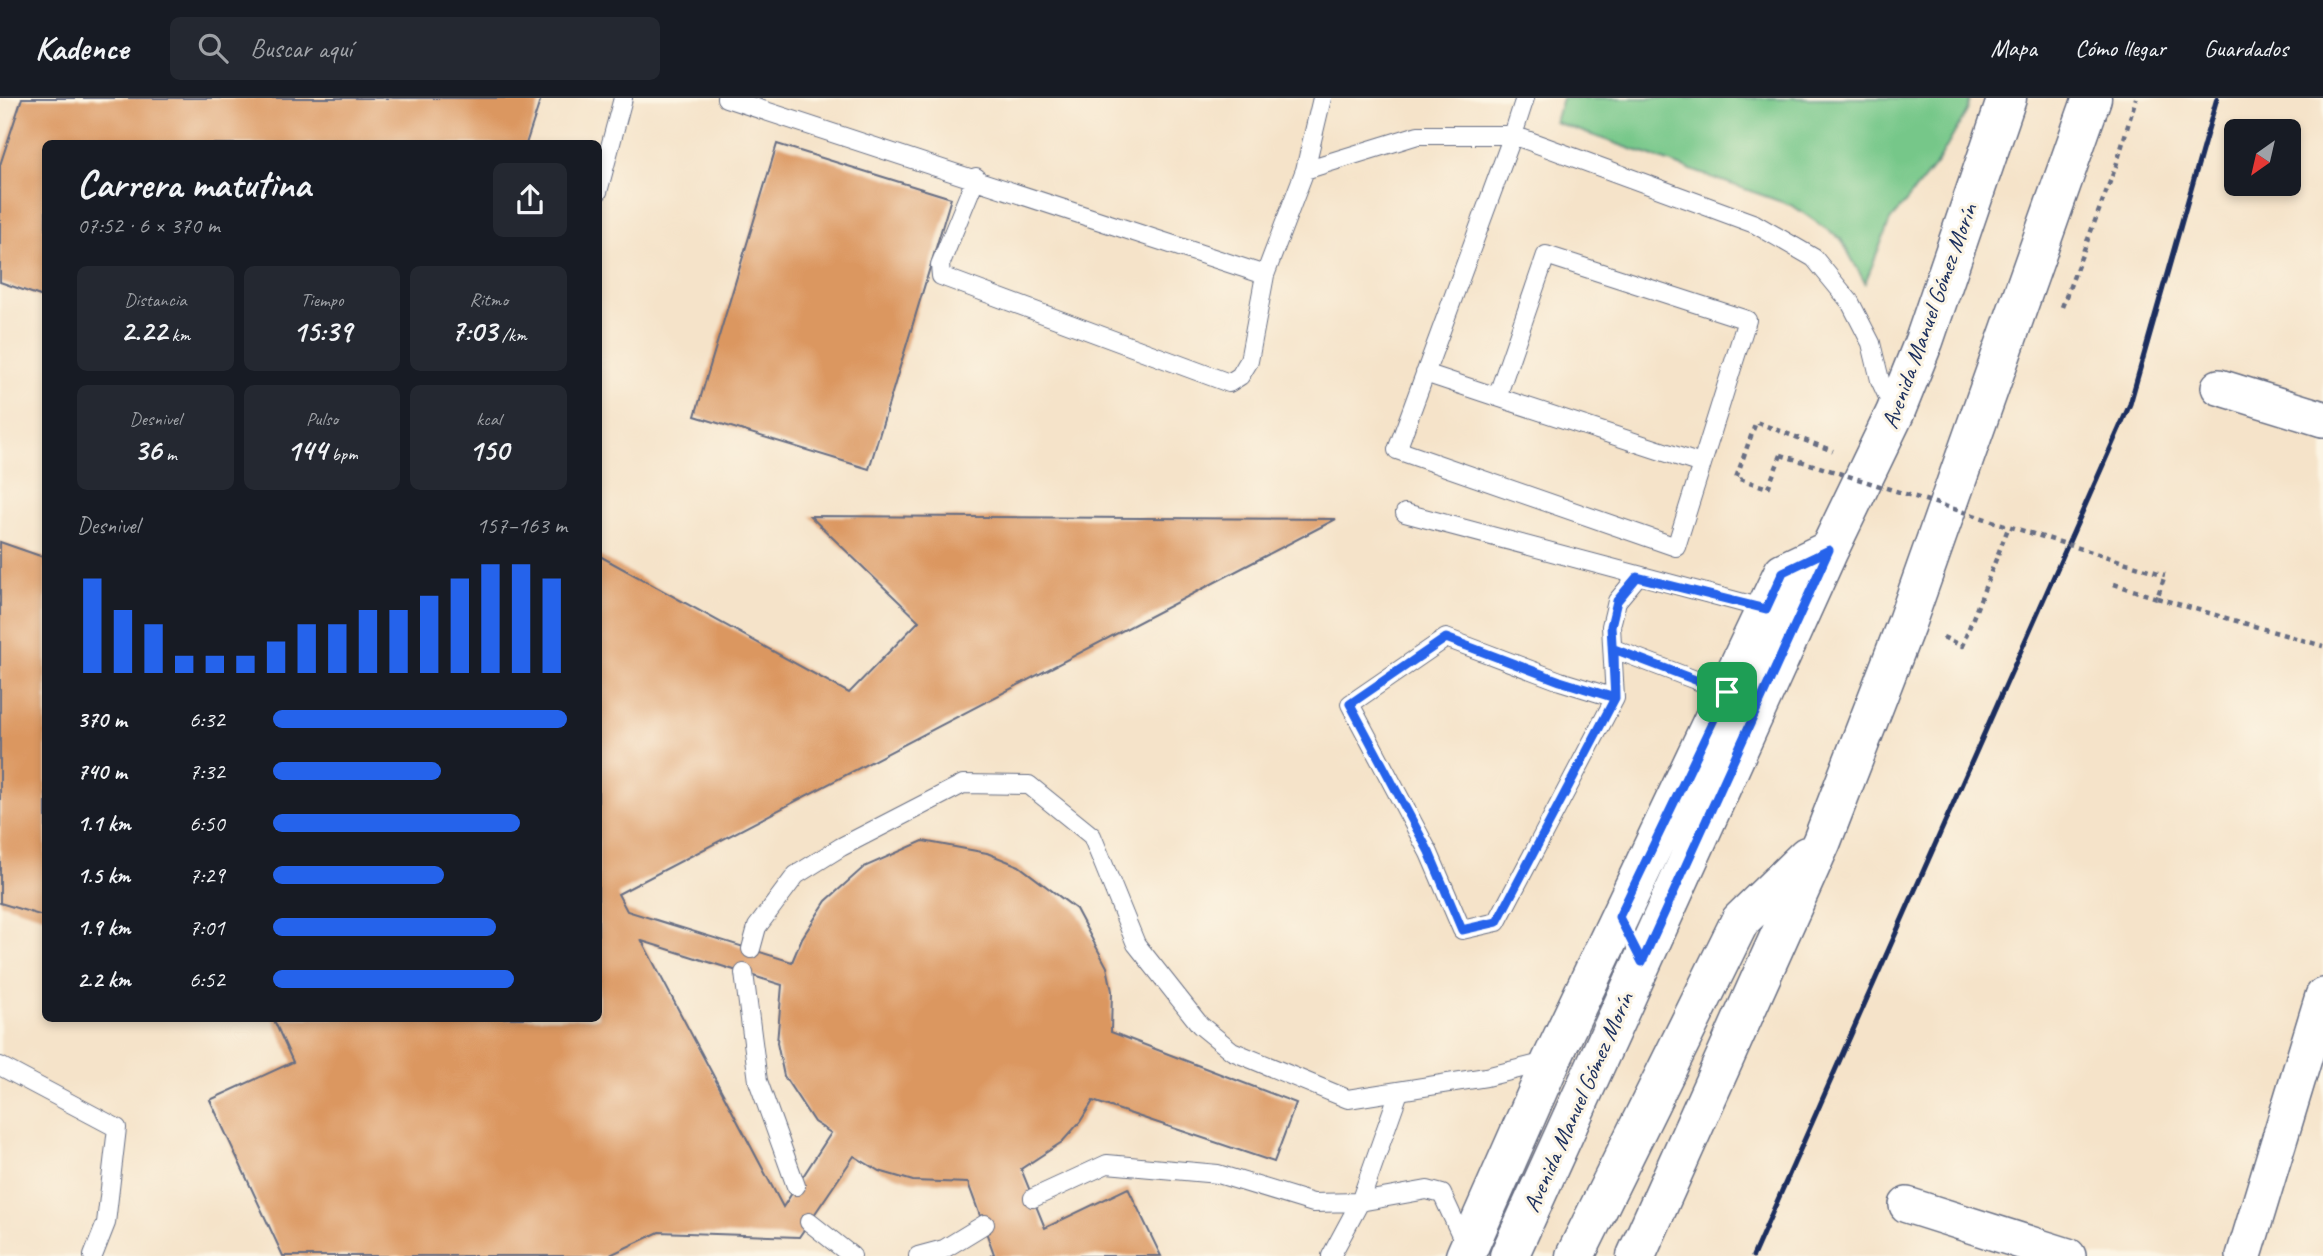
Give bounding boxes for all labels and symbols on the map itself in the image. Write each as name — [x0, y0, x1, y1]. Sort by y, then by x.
north arrow — [2224, 119, 2301, 196]
street label: Avenida Manuel Gómez Morín — [1874, 198, 1984, 433]
pin — [1697, 662, 1757, 722]
street label: Avenida Manuel Gómez Morín — [1516, 986, 1641, 1217]

